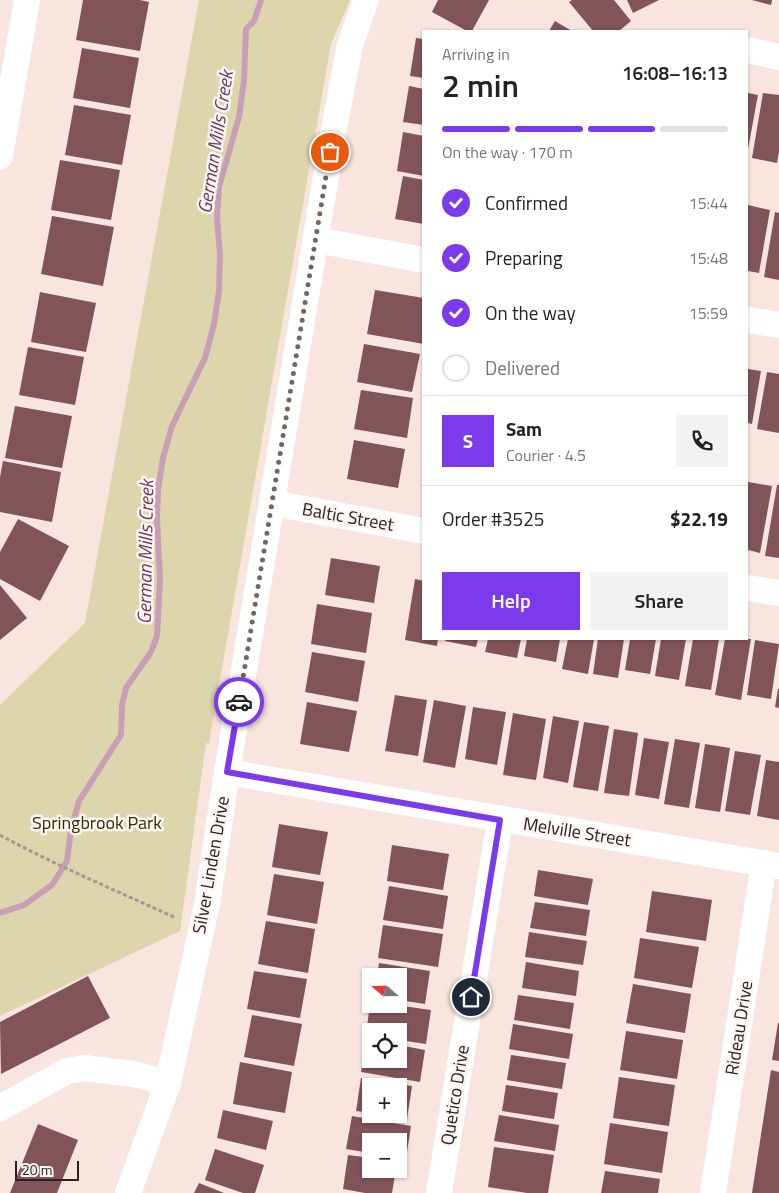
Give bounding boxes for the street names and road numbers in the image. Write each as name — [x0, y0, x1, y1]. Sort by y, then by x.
street label: Baltic Street — [300, 495, 397, 538]
street label: Silver Linden Drive — [185, 794, 236, 936]
street label: Melville Street — [521, 810, 634, 853]
street label: Rideau Drive — [718, 979, 759, 1077]
street label: Quetico Drive — [433, 1043, 476, 1147]

